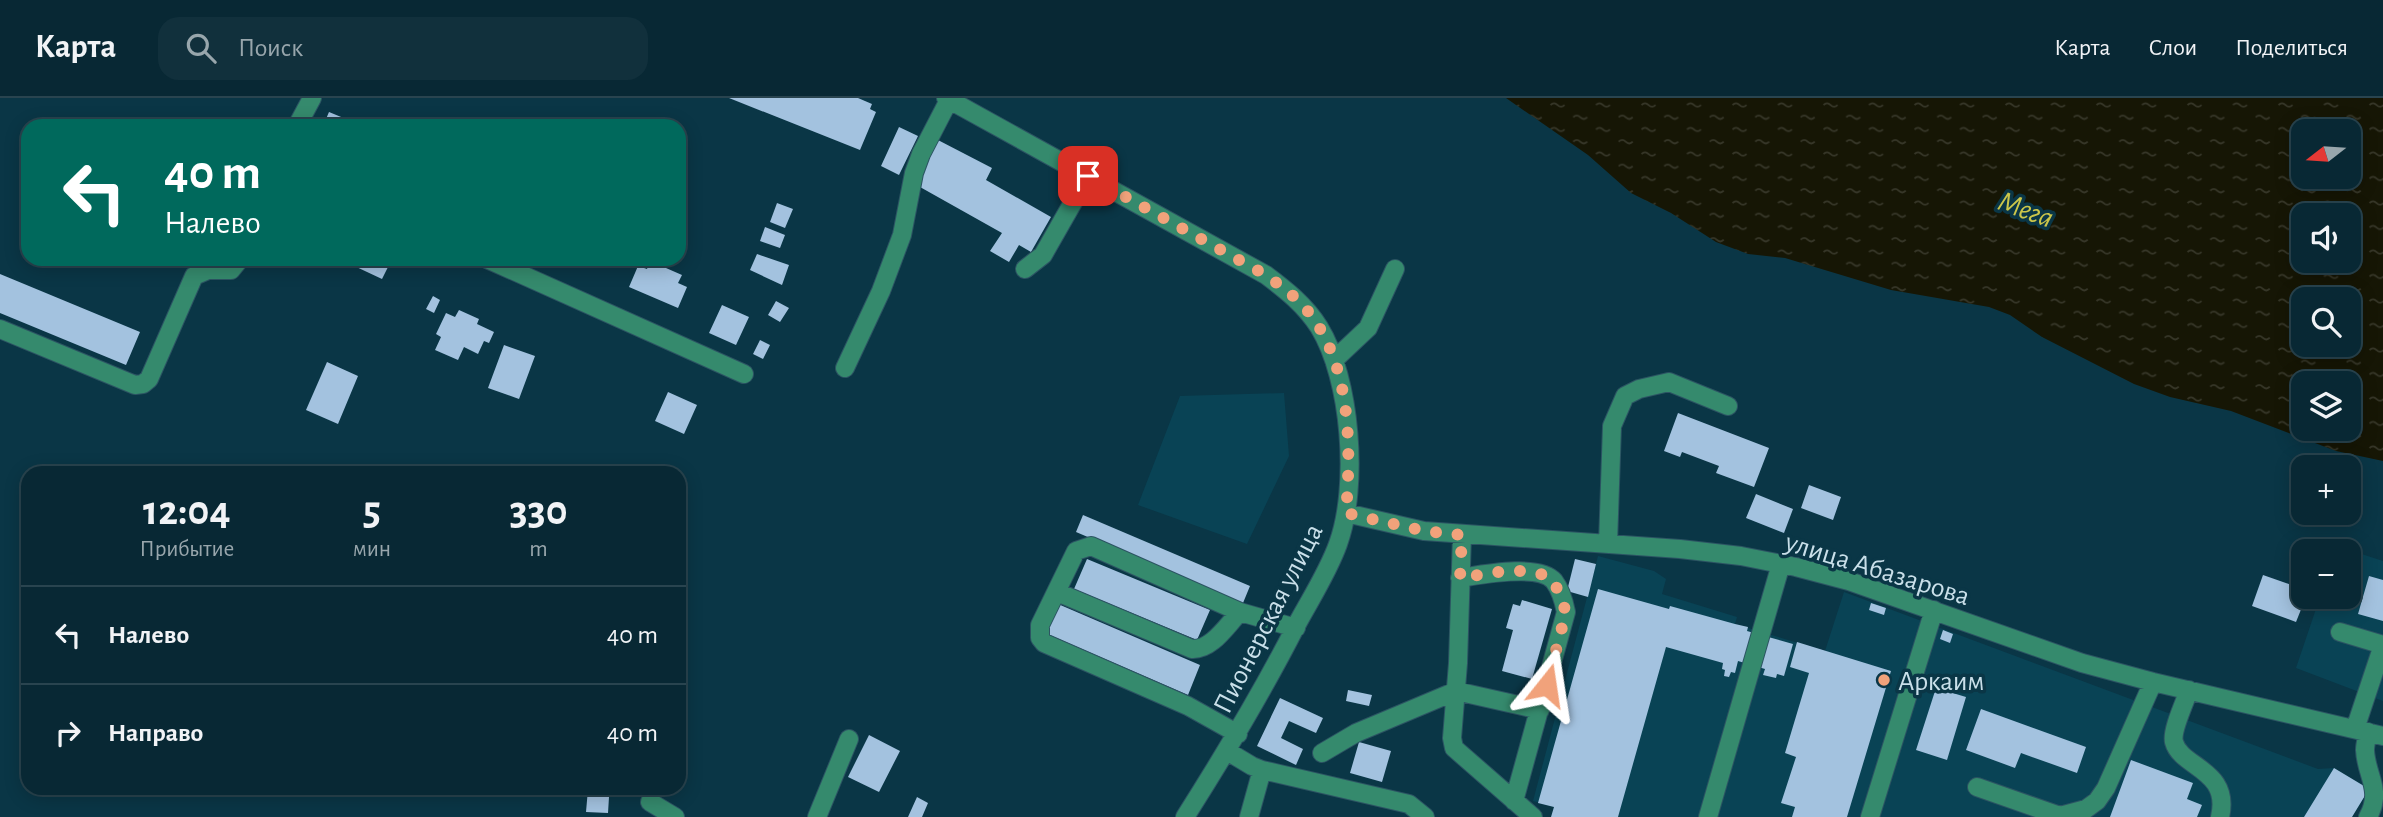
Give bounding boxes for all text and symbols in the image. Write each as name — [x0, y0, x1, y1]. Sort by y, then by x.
search box — [158, 17, 648, 80]
icon: search — [182, 29, 220, 67]
text: Карта — [35, 31, 116, 64]
text: Поиск — [238, 35, 303, 61]
text: Карта — [2054, 36, 2110, 60]
text: Слои — [2148, 36, 2197, 60]
text: Поделиться — [2235, 36, 2348, 60]
north arrow — [2291, 119, 2361, 189]
map controls — [2291, 119, 2361, 609]
pin — [1058, 146, 1118, 206]
icon: left — [49, 147, 140, 238]
text: 40 m — [164, 149, 261, 198]
icon: arrive — [1069, 157, 1107, 195]
water label: Мега — [1994, 186, 2057, 234]
button: sound — [2291, 203, 2361, 273]
text: Налево — [164, 207, 261, 239]
button: search — [2291, 287, 2361, 357]
button: layers — [2291, 371, 2361, 441]
button: + — [2291, 455, 2361, 525]
text: 12:04 — [143, 490, 231, 532]
text: 5 — [363, 490, 381, 532]
text: 330 — [509, 490, 568, 532]
street label: Пионерская улица — [1209, 519, 1329, 718]
street label: улица Абазарова — [1781, 528, 1973, 611]
text: Прибытие — [139, 538, 234, 561]
text: мин — [353, 538, 391, 561]
text: m — [529, 538, 548, 561]
button: − — [2291, 539, 2361, 609]
icon: left — [49, 616, 87, 654]
text: Налево — [108, 622, 189, 648]
text: 40 m — [607, 622, 658, 648]
position arrow — [1510, 648, 1584, 722]
place label: Аркаим — [1898, 668, 1984, 696]
marker: Аркаим — [1876, 672, 1892, 688]
icon: right — [49, 714, 87, 752]
text: Направо — [108, 720, 203, 746]
text: 40 m — [607, 720, 658, 746]

